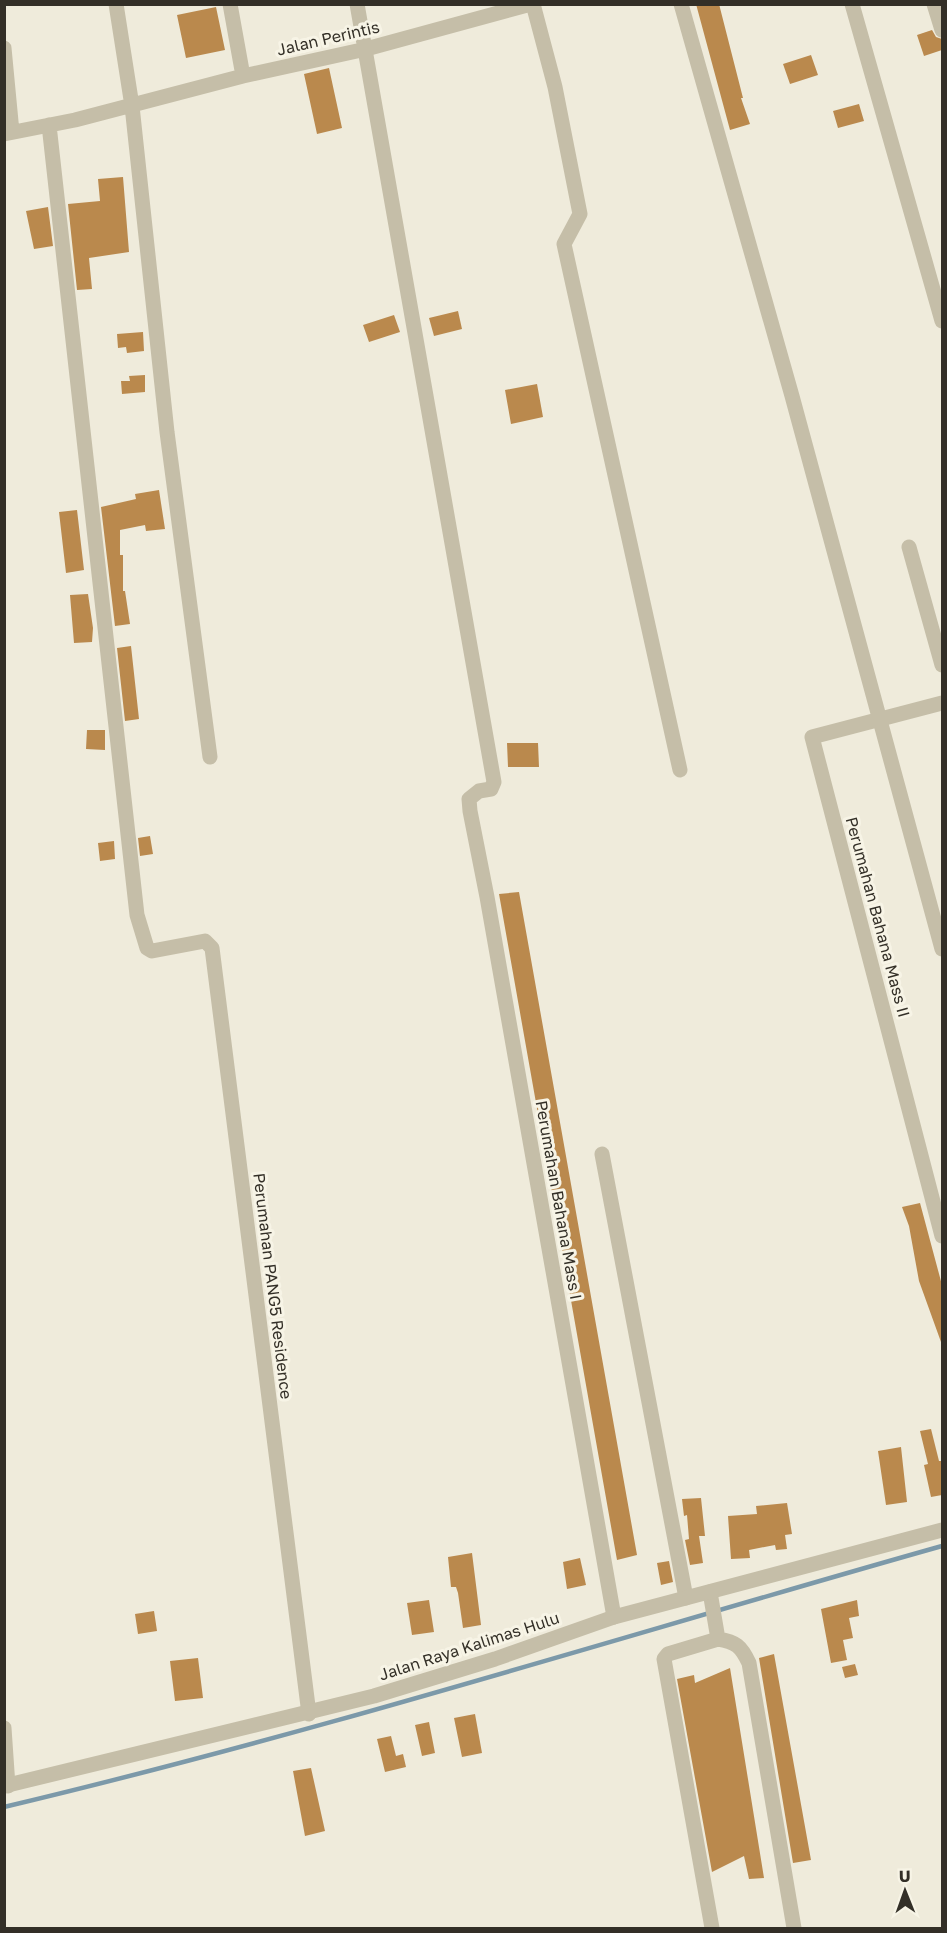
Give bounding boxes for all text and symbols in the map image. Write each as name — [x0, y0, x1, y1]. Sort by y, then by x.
street label: Jalan Perintis — [275, 16, 381, 60]
street label: Perumahan Bahana Mass II — [842, 815, 914, 1019]
street label: Perumahan Bahana Mass I — [532, 1099, 586, 1301]
street label: Perumahan PANG5 Residence — [249, 1172, 297, 1400]
street label: Jalan Raya Kalimas Hulu — [376, 1607, 562, 1685]
north arrow — [875, 1861, 935, 1921]
text: U — [899, 1866, 911, 1886]

